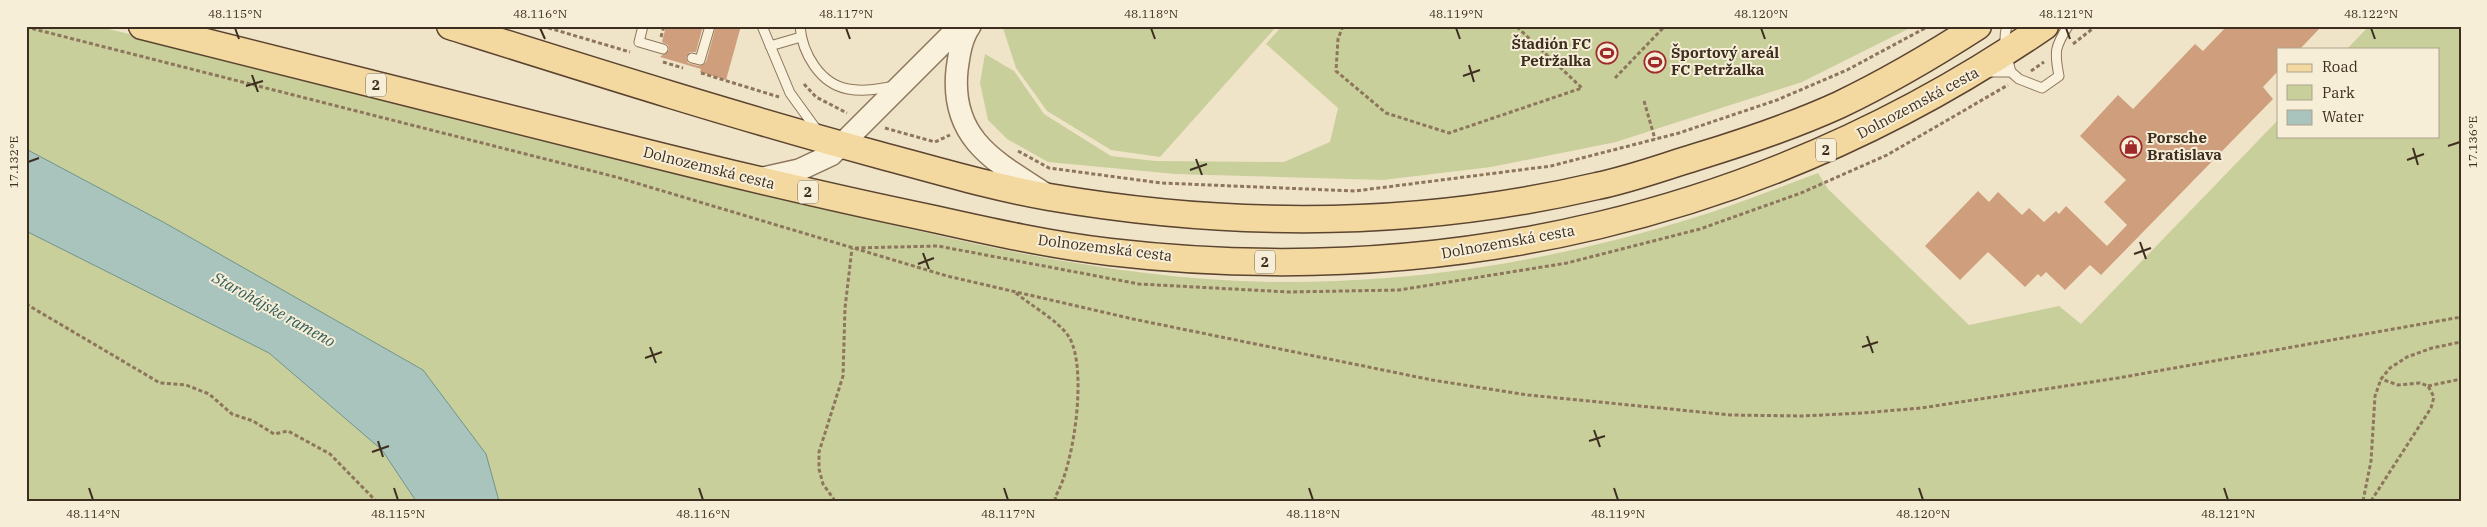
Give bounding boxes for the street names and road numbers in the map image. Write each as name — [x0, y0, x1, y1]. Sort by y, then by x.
street label: Dolnozemská cesta — [1854, 62, 1982, 143]
road number: 2 — [366, 74, 386, 96]
road number: 2 — [1816, 138, 1836, 162]
street label: Dolnozemská cesta — [641, 142, 777, 193]
road number: 2 — [798, 180, 818, 203]
street label: Dolnozemská cesta — [1440, 220, 1576, 263]
street label: Dolnozemská cesta — [1037, 230, 1173, 265]
road number: 2 — [1255, 250, 1275, 274]

